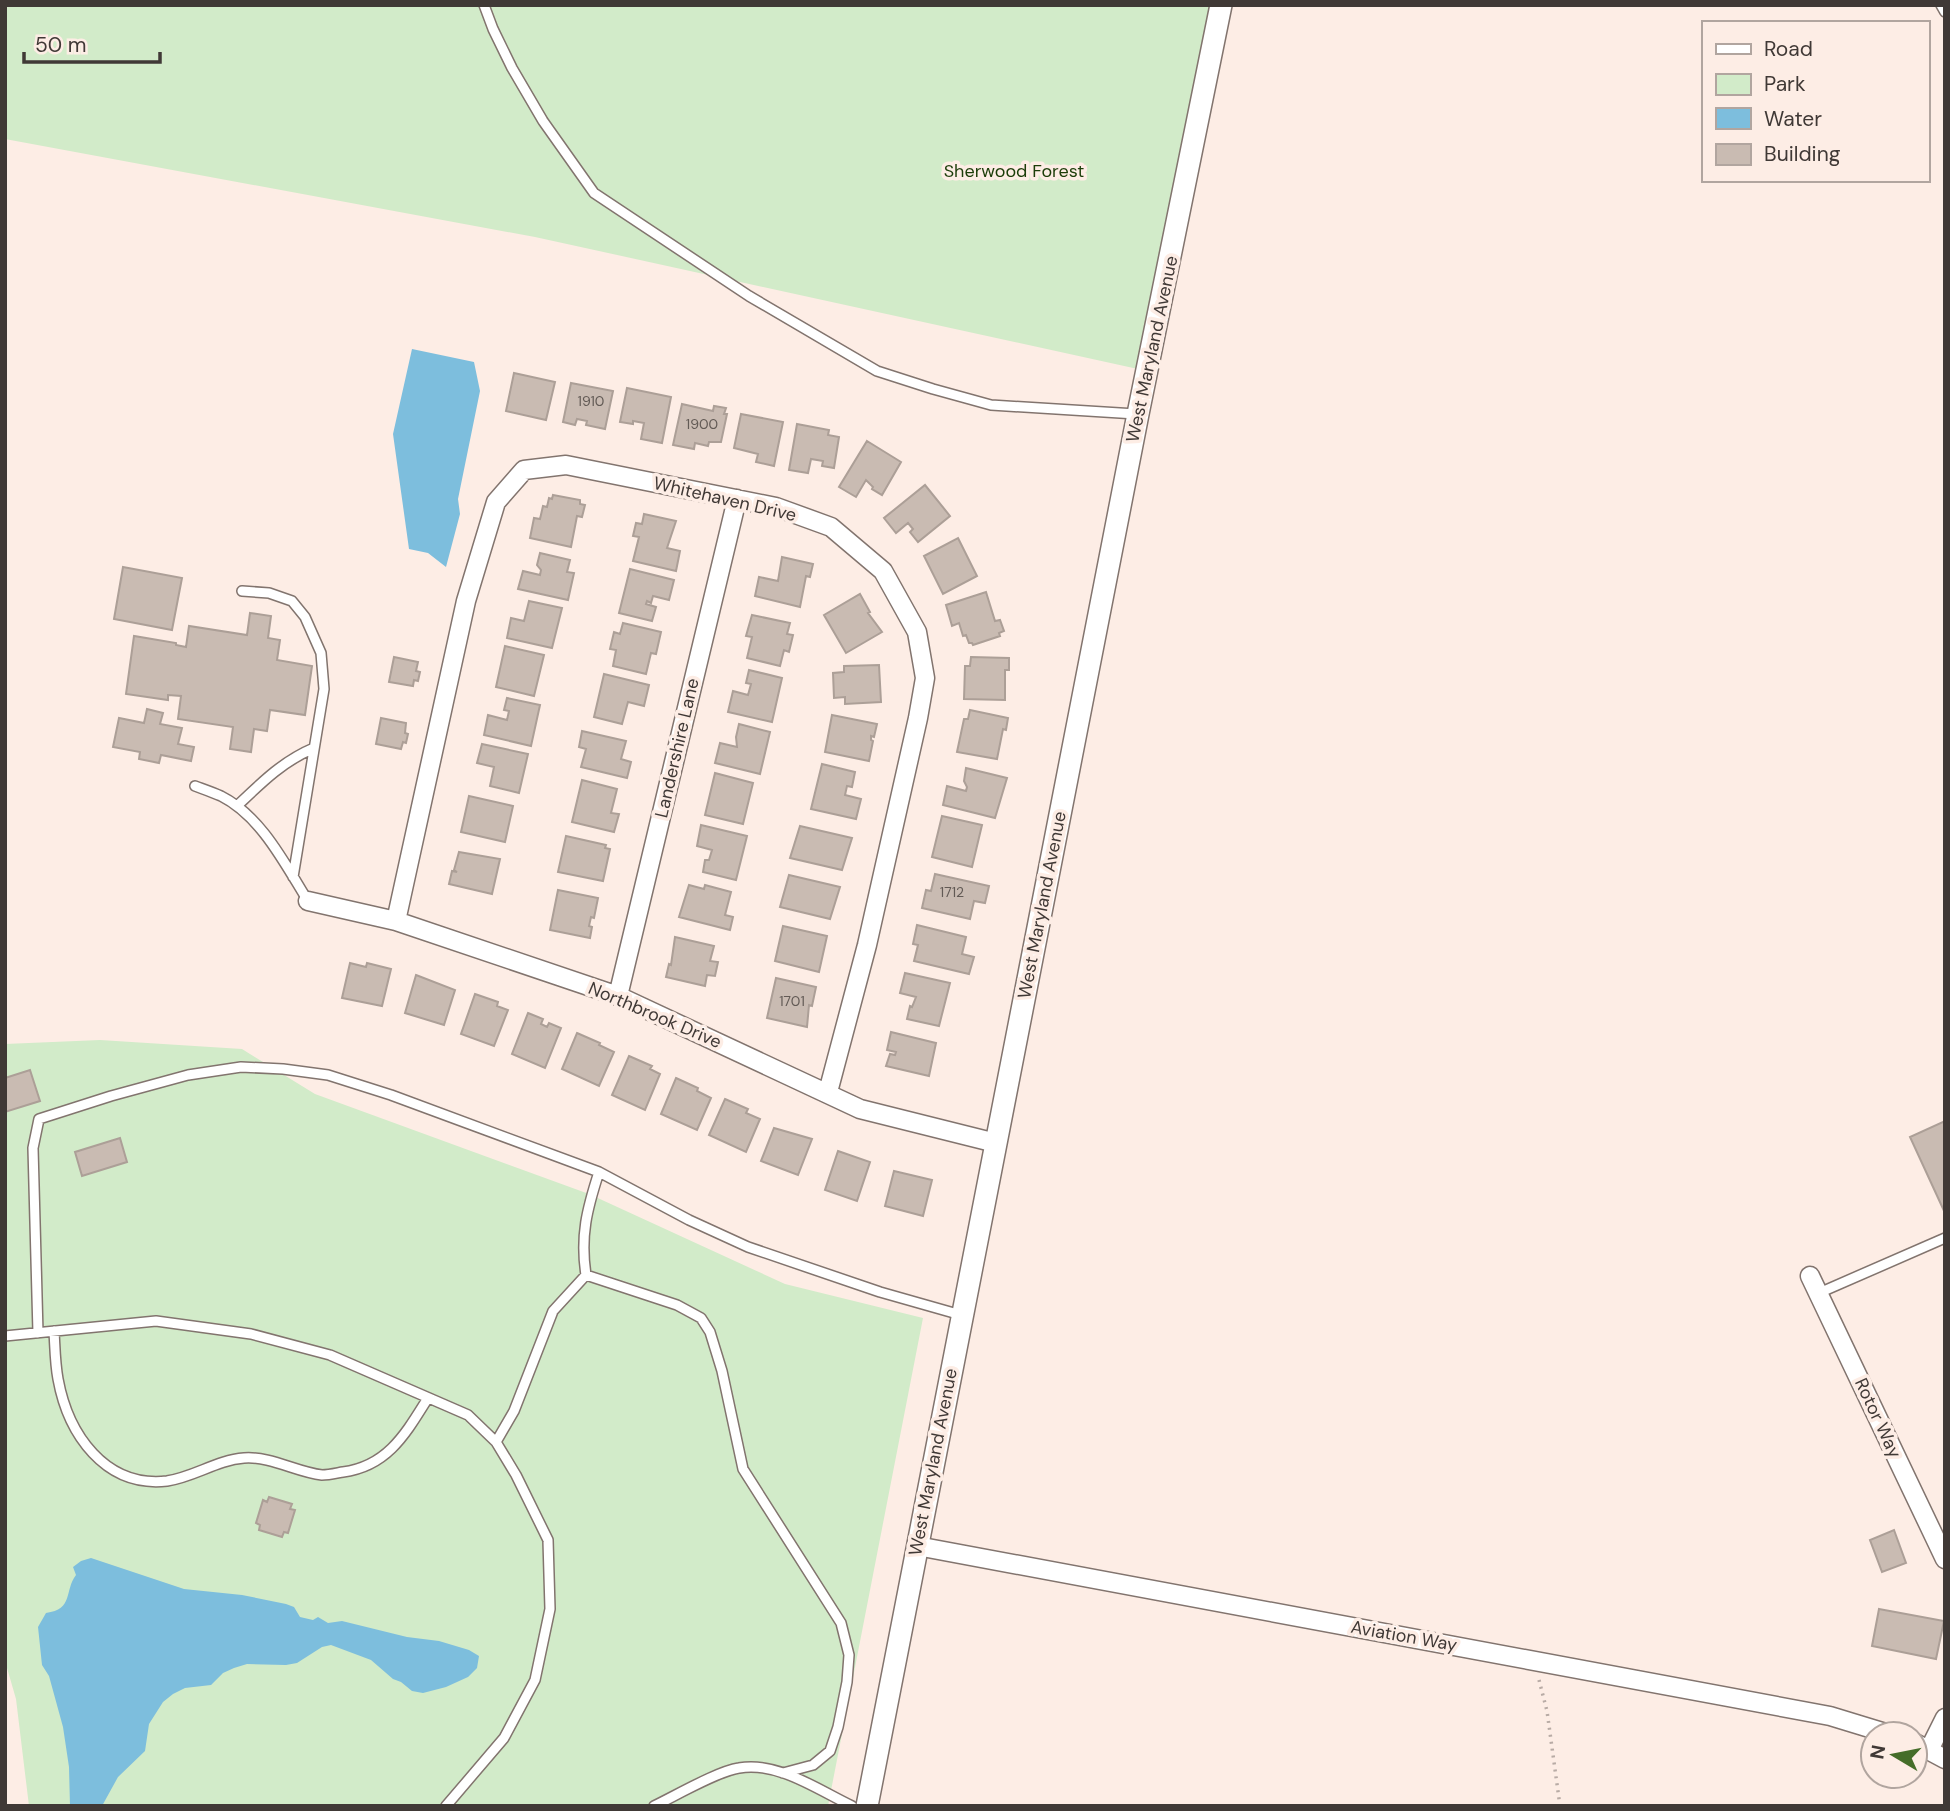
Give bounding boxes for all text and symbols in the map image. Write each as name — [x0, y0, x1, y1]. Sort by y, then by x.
scale bar — [24, 21, 161, 65]
legend — [1702, 21, 1929, 182]
text: 50 m — [35, 31, 86, 59]
text: Road — [1764, 35, 1813, 63]
text: Park — [1764, 70, 1806, 98]
text: Water — [1764, 105, 1822, 133]
text: Building — [1764, 140, 1841, 168]
park label: Sherwood Forest — [944, 159, 1084, 183]
street label: West Maryland Avenue — [1120, 253, 1184, 445]
house number: 1910 — [578, 392, 604, 410]
house number: 1900 — [686, 415, 718, 433]
street label: Whitehaven Drive — [651, 471, 799, 527]
street label: Landershire Lane — [649, 676, 705, 820]
street label: West Maryland Avenue — [1012, 809, 1072, 1001]
house number: 1712 — [940, 883, 964, 901]
street label: Northbrook Drive — [585, 976, 725, 1054]
house number: 1701 — [779, 992, 805, 1010]
street label: West Maryland Avenue — [903, 1366, 963, 1558]
street label: Rotor Way — [1849, 1374, 1907, 1462]
street label: Aviation Way — [1349, 1615, 1459, 1657]
north arrow — [1859, 1720, 1929, 1790]
text: N — [1864, 1743, 1891, 1761]

